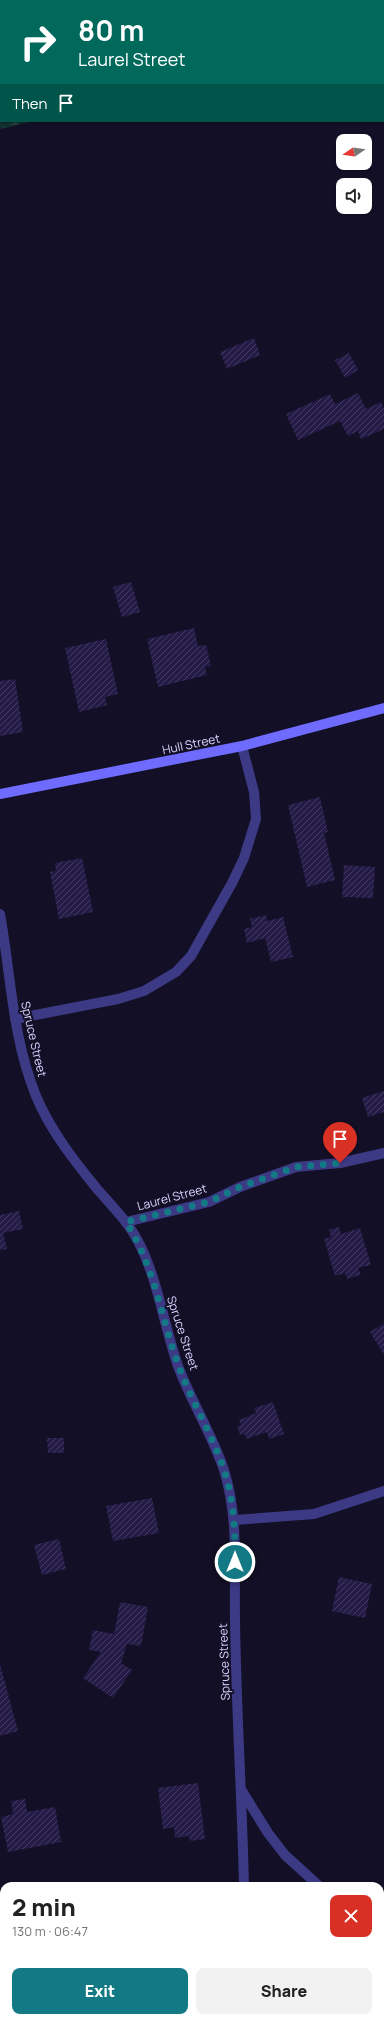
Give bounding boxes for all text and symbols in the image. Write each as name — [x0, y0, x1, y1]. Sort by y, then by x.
text: 80 m — [78, 11, 144, 49]
icon: right — [12, 16, 64, 68]
text: Laurel Street — [78, 47, 185, 71]
icon: arrive — [55, 92, 77, 114]
text: Then — [12, 93, 47, 114]
north arrow — [336, 134, 372, 170]
map controls — [336, 134, 372, 214]
button: sound — [336, 178, 372, 214]
street label: Hull Street — [161, 730, 222, 758]
street label: Spruce Street — [17, 1000, 51, 1079]
pin — [323, 1122, 357, 1163]
icon: arrive — [329, 1128, 351, 1150]
street label: Laurel Street — [135, 1179, 209, 1214]
street label: Spruce Street — [163, 1294, 203, 1372]
position arrow — [214, 1541, 256, 1583]
street label: Spruce Street — [214, 1623, 234, 1701]
text: 2 min — [12, 1890, 76, 1923]
button: close — [330, 1895, 372, 1937]
text: 130 m · 06:47 — [12, 1922, 88, 1940]
button: Exit — [12, 1968, 188, 2014]
button: Share — [196, 1968, 372, 2014]

